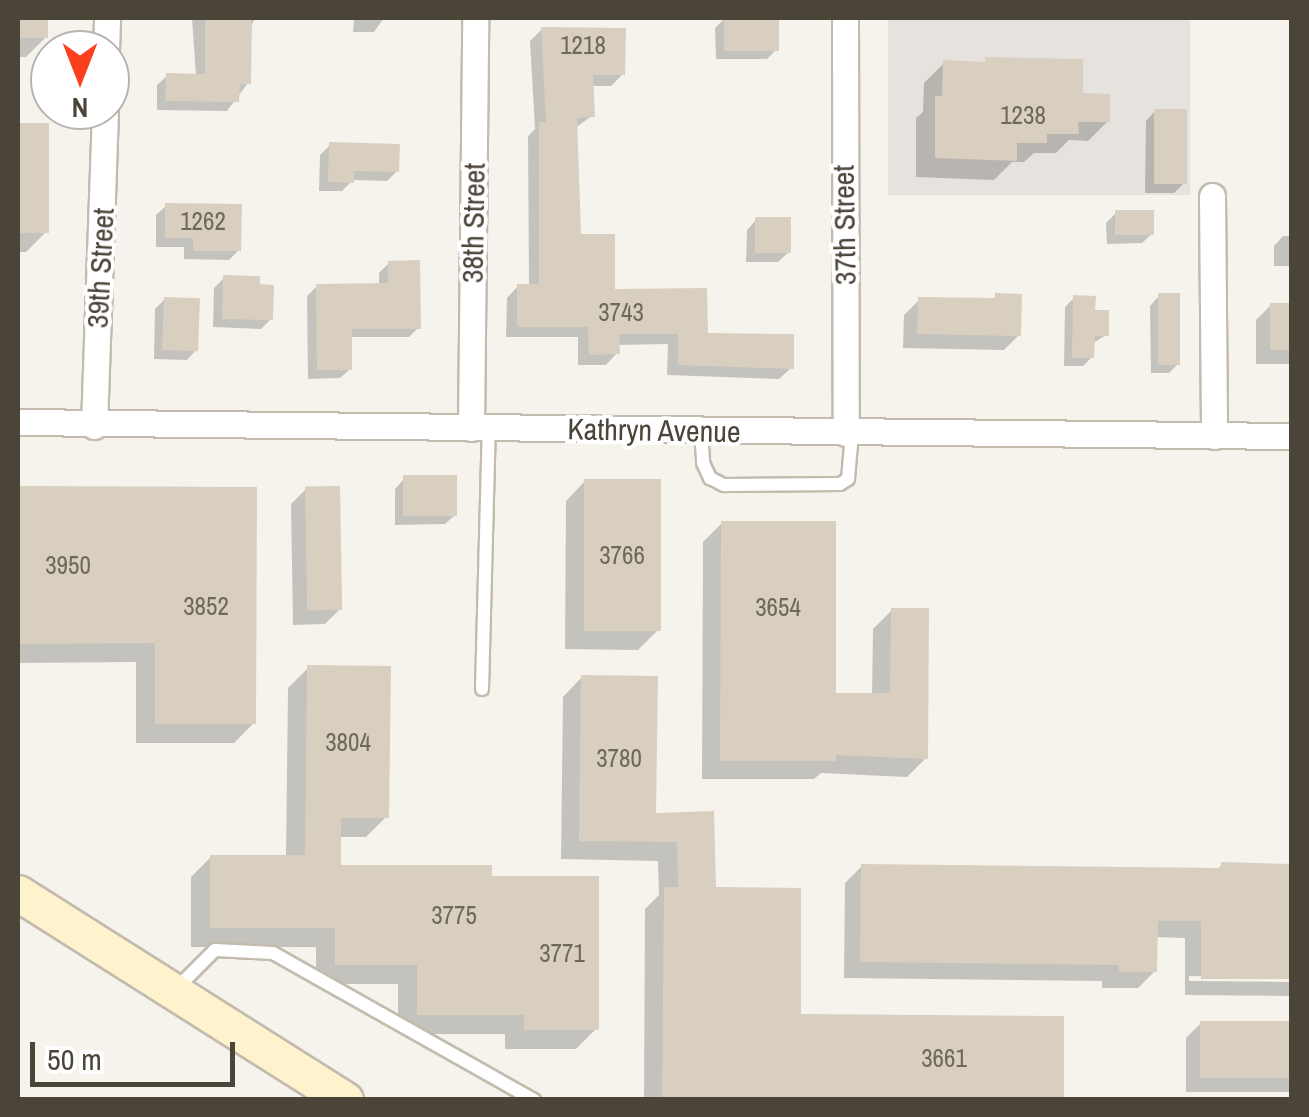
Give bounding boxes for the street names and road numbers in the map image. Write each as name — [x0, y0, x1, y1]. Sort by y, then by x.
street label: 38th Street — [454, 163, 492, 283]
street label: 37th Street — [825, 165, 863, 285]
street label: 39th Street — [79, 207, 121, 329]
street label: Kathryn Avenue — [566, 410, 742, 450]

